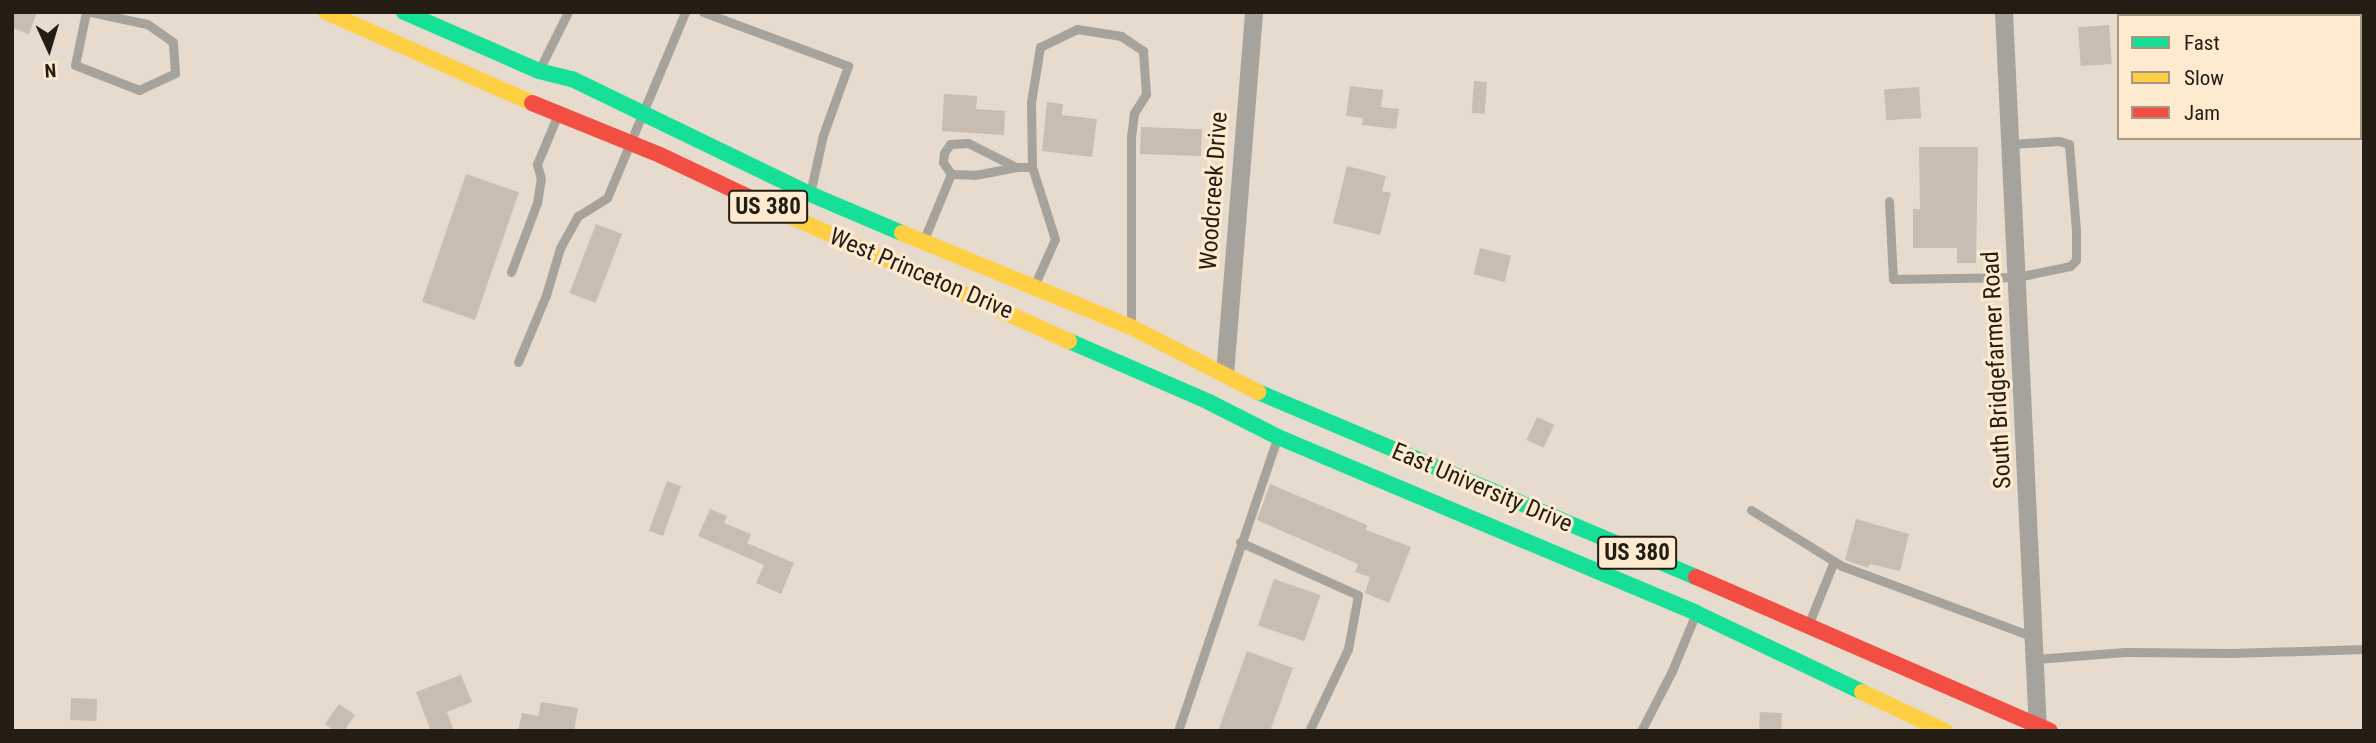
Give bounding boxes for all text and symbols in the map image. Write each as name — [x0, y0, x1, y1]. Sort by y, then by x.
north arrow — [14, 14, 84, 84]
legend — [2117, 14, 2362, 140]
text: Fast — [2184, 31, 2220, 55]
text: N — [44, 59, 57, 82]
text: Slow — [2184, 66, 2224, 90]
text: Jam — [2184, 101, 2220, 125]
street label: Woodcreek Drive — [1194, 111, 1234, 271]
road number: US 380 — [728, 188, 808, 227]
street label: West Princeton Drive — [825, 222, 1017, 326]
street label: South Bridgefarmer Road — [1976, 250, 2018, 490]
street label: East University Drive — [1387, 437, 1577, 539]
road number: US 380 — [1597, 534, 1677, 572]

